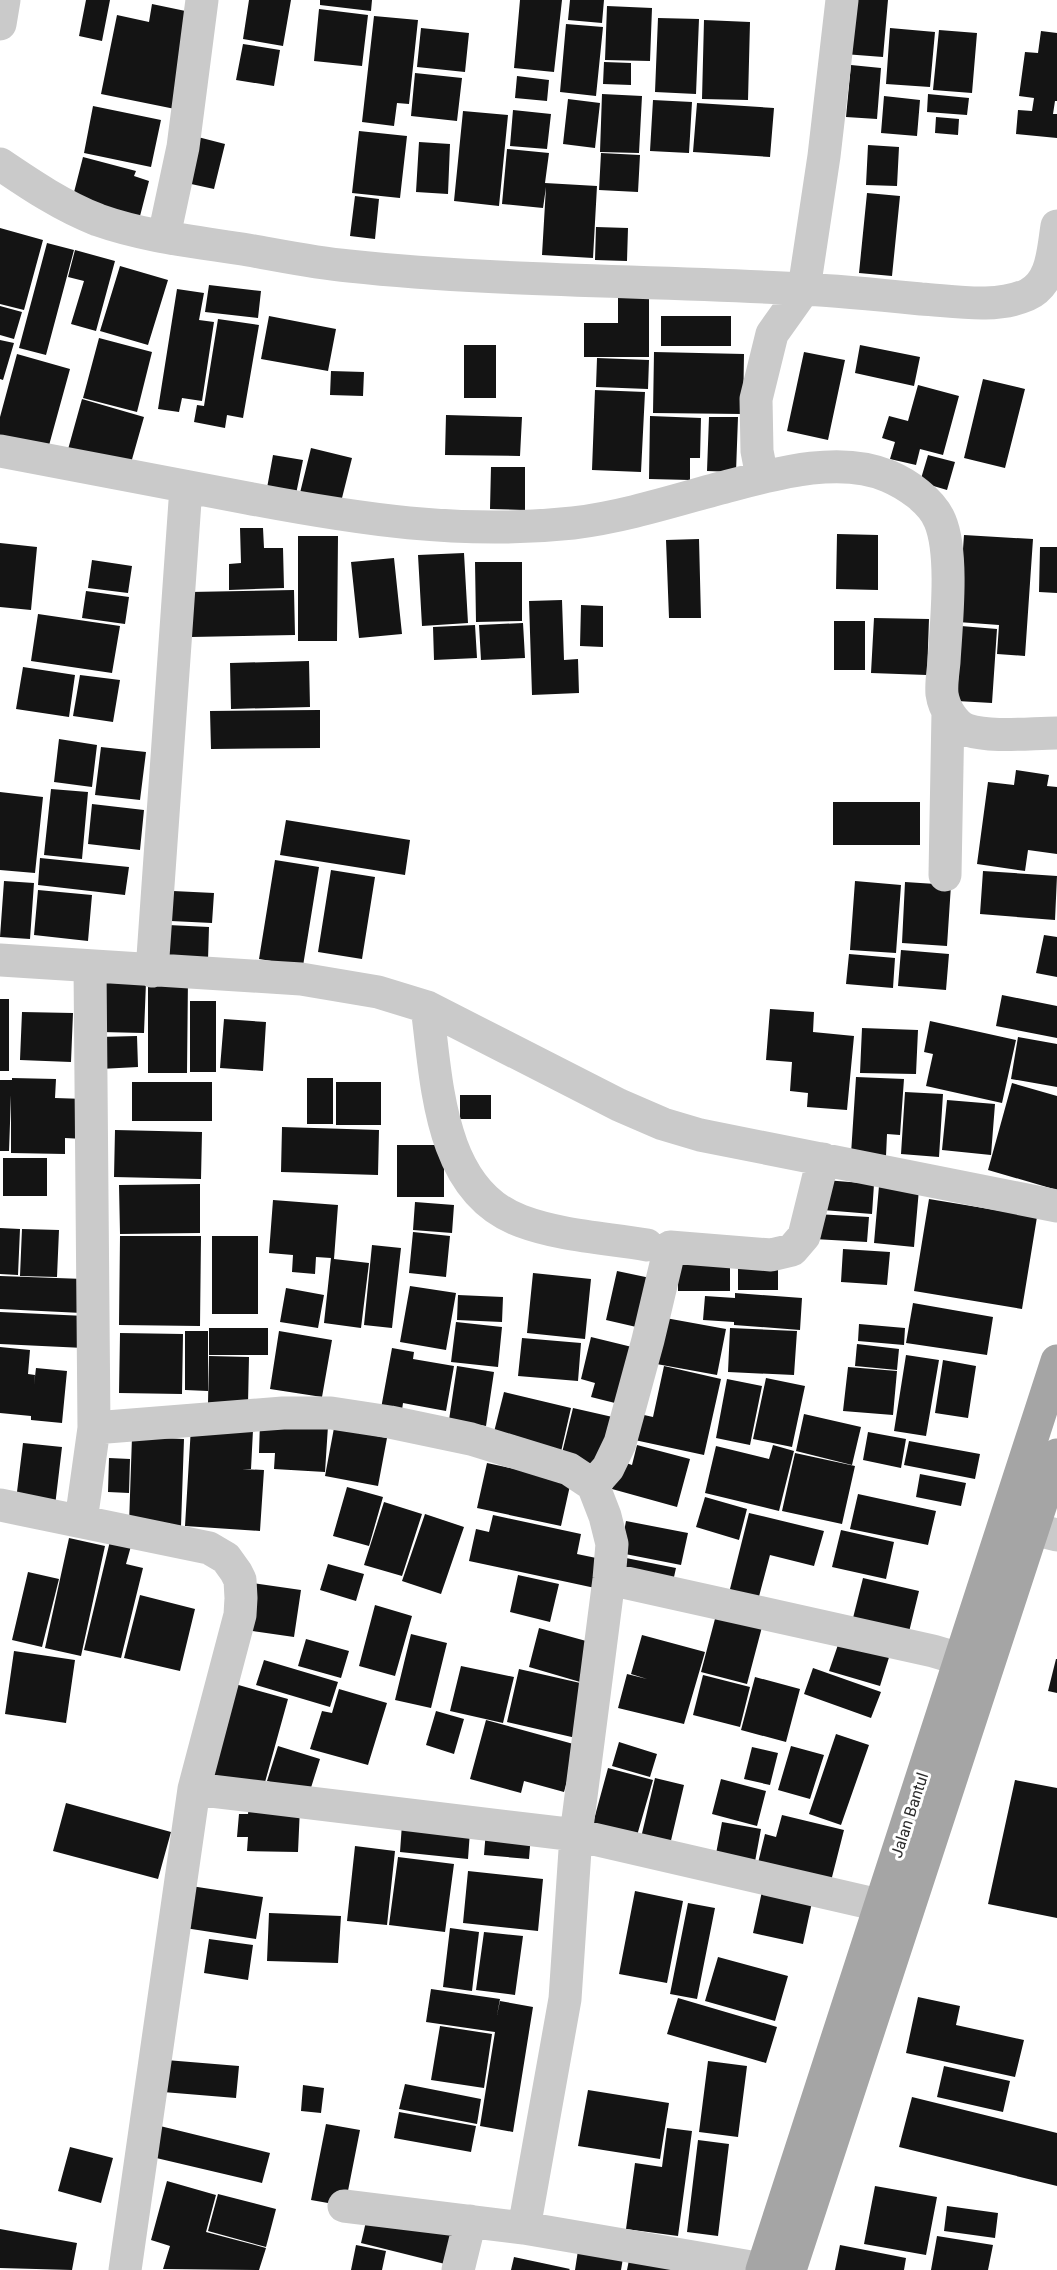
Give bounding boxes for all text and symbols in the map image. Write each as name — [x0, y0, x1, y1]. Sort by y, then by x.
street label: Jalan Bantul — [887, 1770, 932, 1860]

